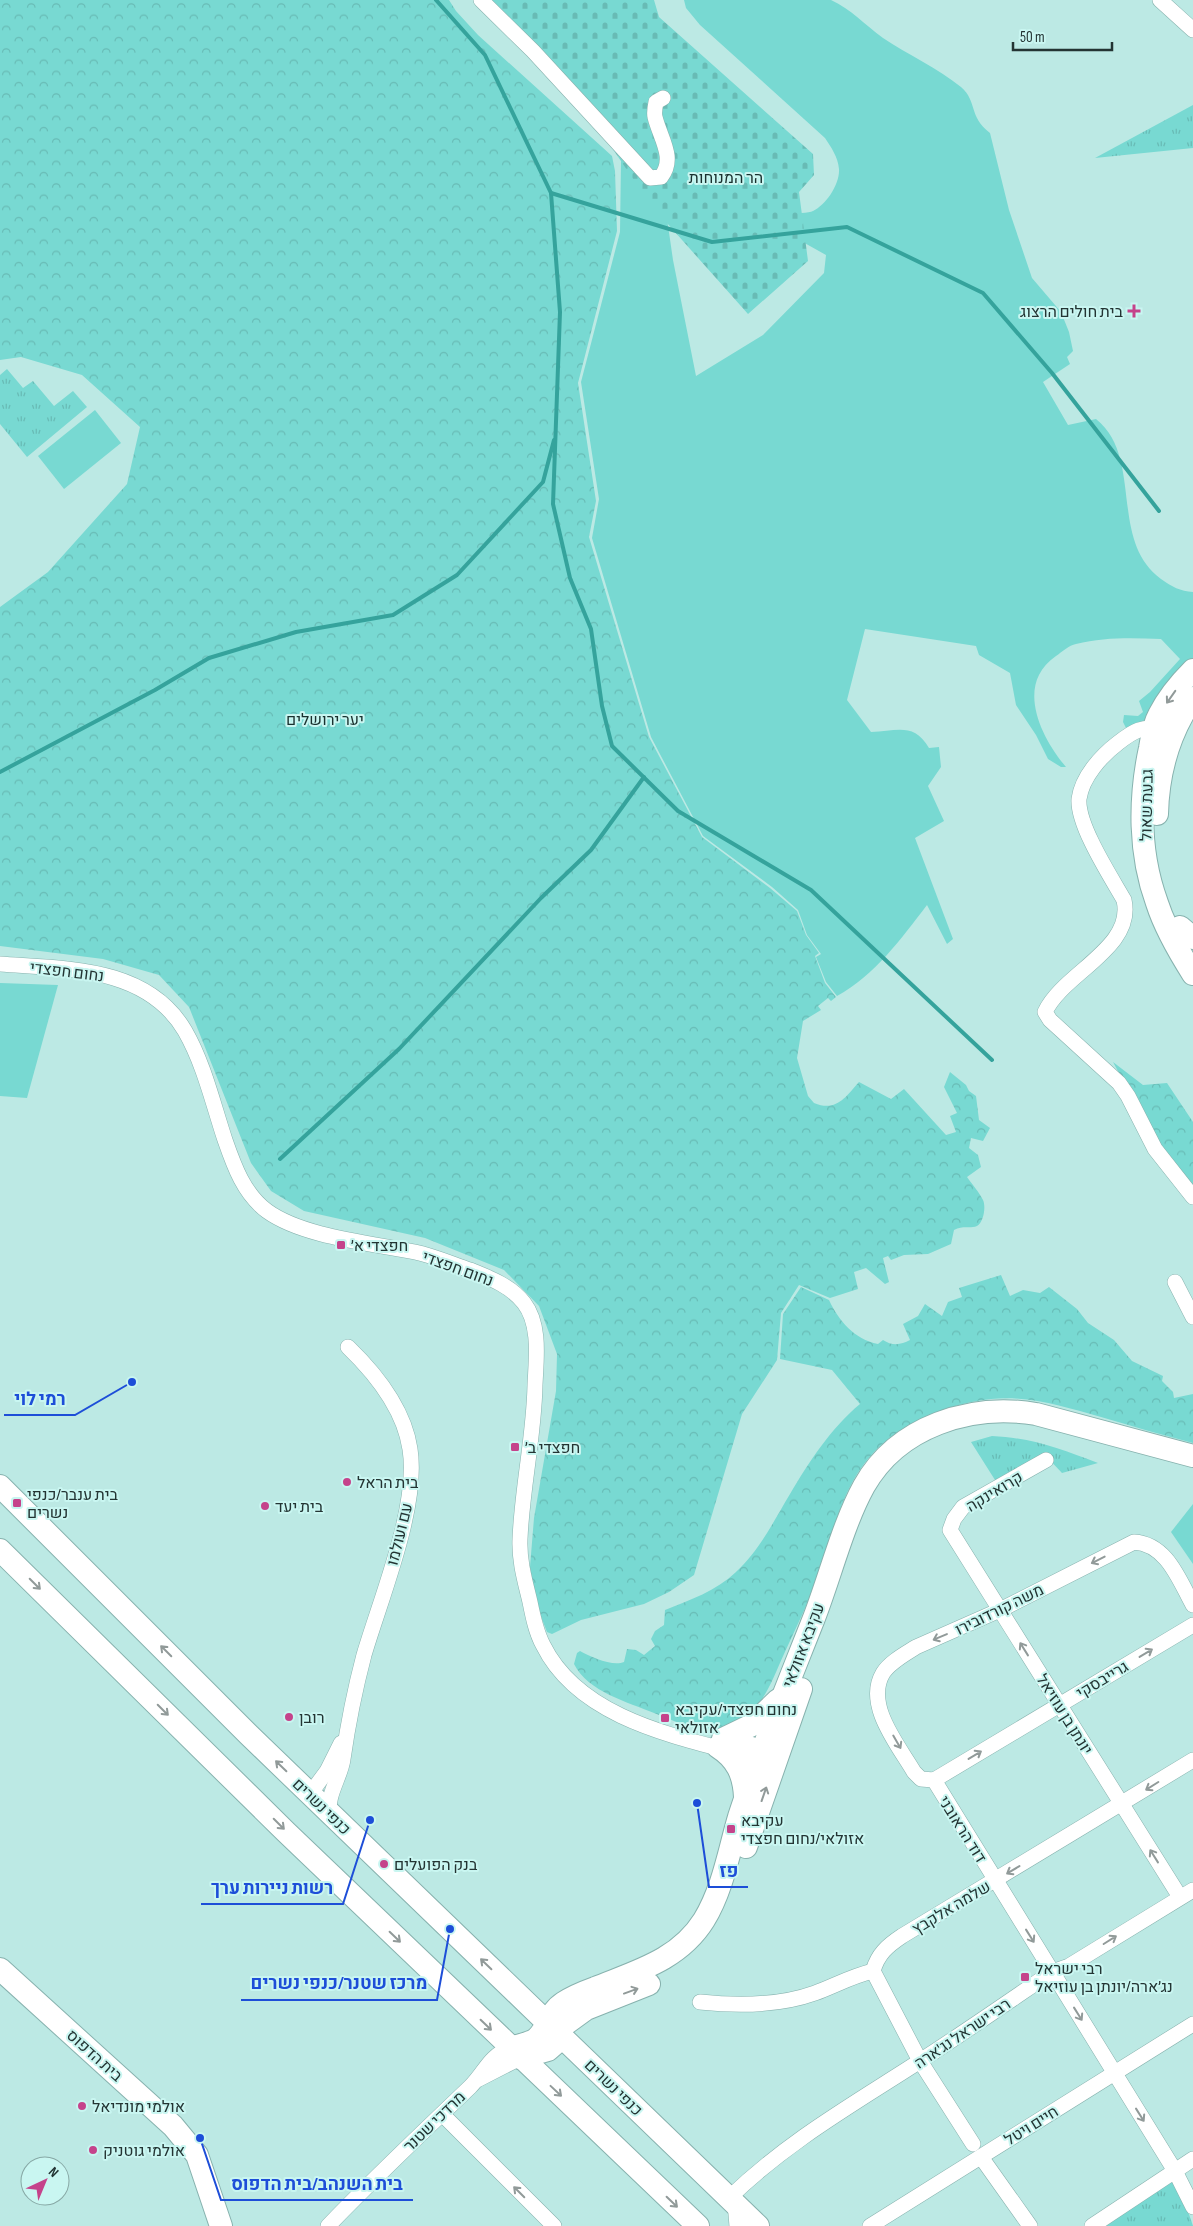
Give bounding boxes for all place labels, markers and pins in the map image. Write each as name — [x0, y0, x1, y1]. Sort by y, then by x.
place label: בית חולים הרצוג — [1020, 303, 1124, 322]
marker: בית חולים הרצוג — [1127, 304, 1141, 318]
place label: חפצדי א׳ — [351, 1237, 408, 1256]
marker: חפצדי א׳ — [335, 1239, 347, 1251]
callout: רמי לוי — [4, 1382, 75, 1415]
place label: חפצדי ב׳ — [525, 1439, 580, 1458]
marker: חפצדי ב׳ — [509, 1441, 521, 1453]
place label: בית הראל — [357, 1474, 419, 1493]
marker: בית הראל — [341, 1476, 353, 1488]
place label: בית ענבר/כנפי נשרים — [27, 1486, 119, 1523]
marker: בית ענבר/כנפי נשרים — [11, 1497, 23, 1509]
place label: בית יעד — [275, 1498, 324, 1517]
marker: בית יעד — [259, 1500, 271, 1512]
place label: נחום חפצדי/עקיבא אזולאי — [675, 1701, 797, 1738]
place label: רובן — [299, 1709, 325, 1728]
marker: רובן — [283, 1711, 295, 1723]
marker: נחום חפצדי/עקיבא אזולאי — [659, 1712, 671, 1724]
place label: עקיבא אזולאי/נחום חפצדי — [741, 1812, 864, 1849]
marker: עקיבא אזולאי/נחום חפצדי — [725, 1823, 737, 1835]
callout: פז — [709, 1854, 748, 1887]
place label: בנק הפועלים — [394, 1856, 478, 1875]
marker: בנק הפועלים — [378, 1858, 390, 1870]
callout: רשות ניירות ערך — [201, 1871, 343, 1904]
place label: רבי ישראל נג׳ארה/יונתן בן עוזיאל — [1035, 1960, 1173, 1997]
callout: מרכז שטנר/כנפי נשרים — [241, 1967, 437, 2000]
marker: רבי ישראל נג׳ארה/יונתן בן עוזיאל — [1019, 1971, 1031, 1983]
place label: אולמי מונדיאל — [92, 2098, 185, 2117]
marker: אולמי מונדיאל — [76, 2100, 88, 2112]
place label: אולמי גוטניק — [103, 2142, 185, 2161]
marker: אולמי גוטניק — [87, 2144, 99, 2156]
callout: בית השנהב/בית הדפוס — [221, 2167, 413, 2200]

